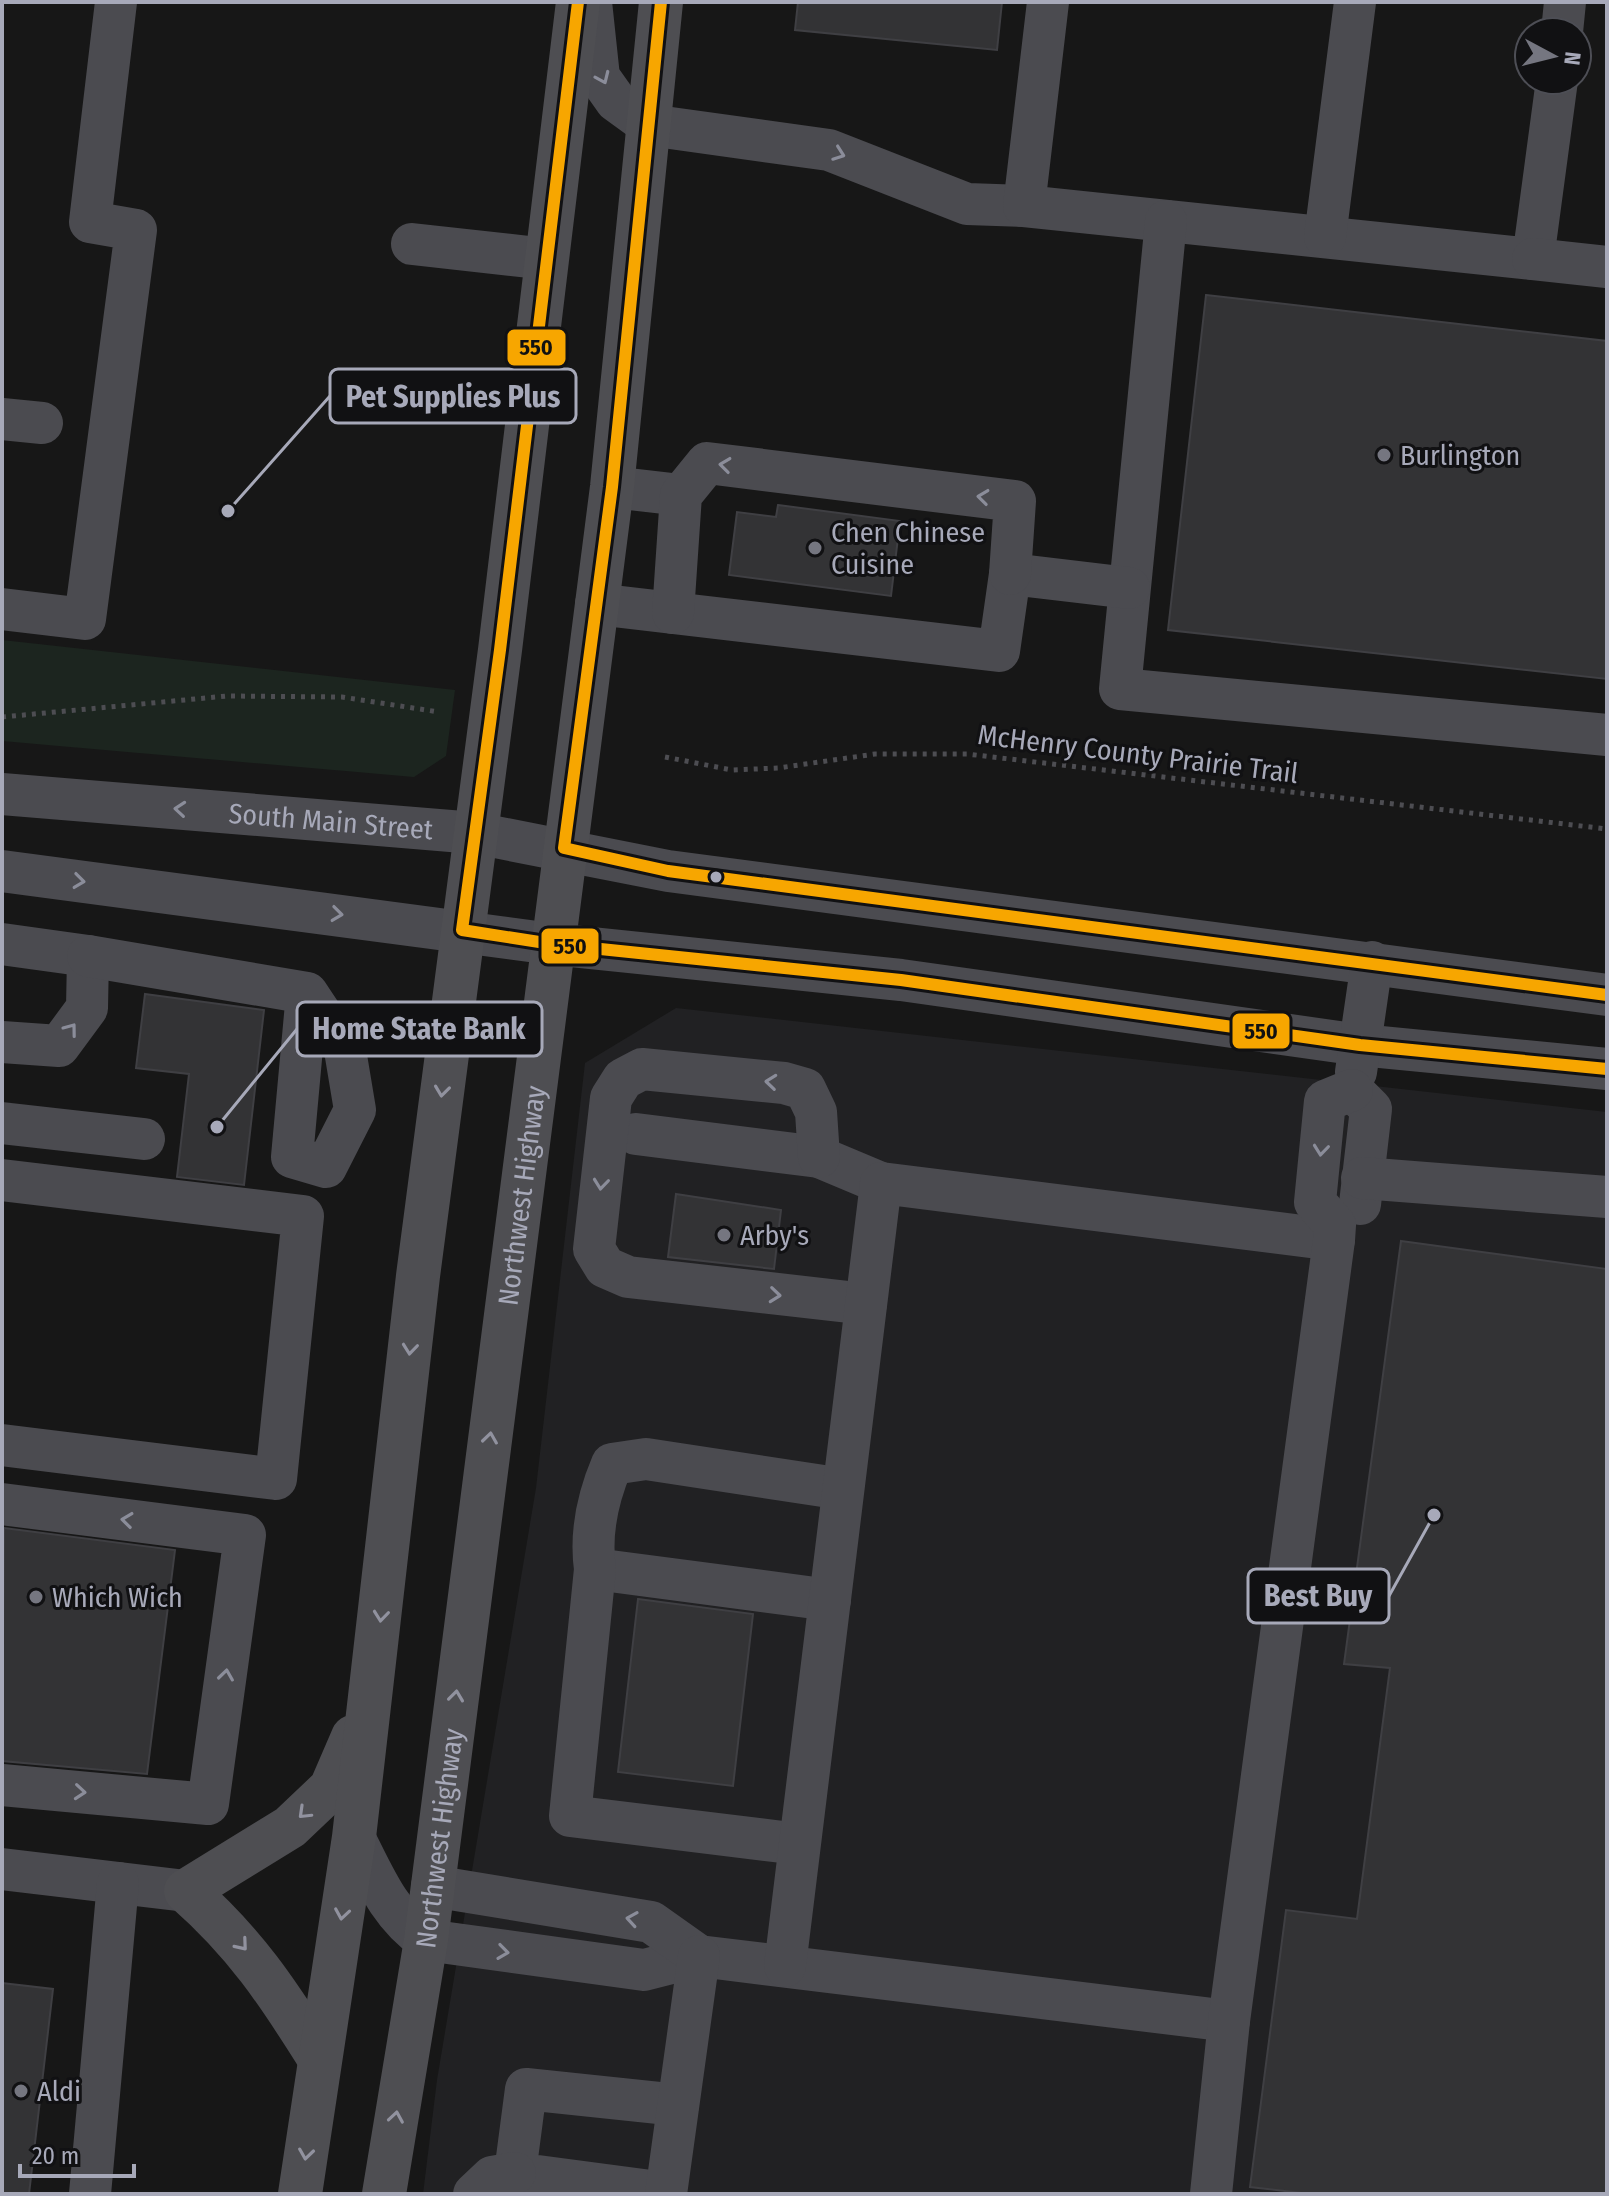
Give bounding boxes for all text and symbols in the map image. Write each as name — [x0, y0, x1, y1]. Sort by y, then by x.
north arrow — [1513, 16, 1593, 96]
text: N — [1558, 50, 1587, 67]
one-way arrow — [594, 70, 610, 84]
one-way arrow — [831, 145, 845, 161]
line badge: 550 — [506, 328, 567, 367]
text: 550 — [519, 334, 553, 361]
callout: Pet Supplies Plus — [330, 369, 576, 423]
text: Pet Supplies Plus — [346, 379, 560, 415]
place label: Burlington — [1400, 439, 1520, 472]
marker: Burlington — [1375, 446, 1393, 464]
one-way arrow — [718, 457, 731, 474]
one-way arrow — [976, 488, 989, 505]
place label: Chen Chinese Cuisine — [831, 516, 985, 581]
marker: Chen Chinese Cuisine — [806, 539, 824, 557]
street label: McHenry County Prairie Trail — [976, 718, 1300, 790]
street label: South Main Street — [227, 796, 435, 846]
one-way arrow — [173, 801, 186, 818]
unlabelled marker — [708, 869, 724, 885]
one-way arrow — [72, 872, 86, 889]
one-way arrow — [330, 905, 344, 922]
line badge: 550 — [540, 927, 600, 965]
text: 550 — [553, 933, 587, 960]
callout: Home State Bank — [297, 1002, 542, 1056]
text: Home State Bank — [312, 1011, 526, 1047]
line badge: 550 — [1231, 1012, 1291, 1050]
text: 550 — [1244, 1018, 1278, 1045]
one-way arrow — [62, 1023, 76, 1038]
one-way arrow — [764, 1074, 777, 1091]
street label: Northwest Highway — [491, 1083, 552, 1307]
one-way arrow — [433, 1085, 450, 1098]
one-way arrow — [1312, 1143, 1329, 1156]
one-way arrow — [593, 1178, 610, 1191]
place label: Arby's — [740, 1219, 809, 1252]
marker: Arby's — [715, 1226, 733, 1244]
one-way arrow — [769, 1286, 782, 1303]
one-way arrow — [401, 1343, 418, 1356]
one-way arrow — [481, 1431, 498, 1445]
one-way arrow — [120, 1512, 134, 1529]
callout: Best Buy — [1248, 1569, 1389, 1623]
text: Best Buy — [1264, 1578, 1373, 1614]
place label: Which Wich — [52, 1581, 183, 1614]
marker: Which Wich — [27, 1588, 45, 1606]
one-way arrow — [372, 1610, 389, 1623]
one-way arrow — [217, 1668, 234, 1681]
one-way arrow — [447, 1689, 464, 1703]
street label: Northwest Highway — [409, 1726, 469, 1950]
one-way arrow — [74, 1783, 87, 1800]
one-way arrow — [299, 1804, 313, 1819]
one-way arrow — [334, 1907, 351, 1921]
one-way arrow — [625, 1911, 639, 1928]
one-way arrow — [232, 1935, 247, 1950]
one-way arrow — [497, 1943, 510, 1960]
place label: Aldi — [37, 2075, 81, 2108]
marker: Aldi — [12, 2082, 30, 2100]
one-way arrow — [387, 2110, 404, 2124]
scale bar — [20, 2128, 134, 2178]
text: 20 m — [32, 2142, 79, 2170]
one-way arrow — [298, 2147, 315, 2161]

